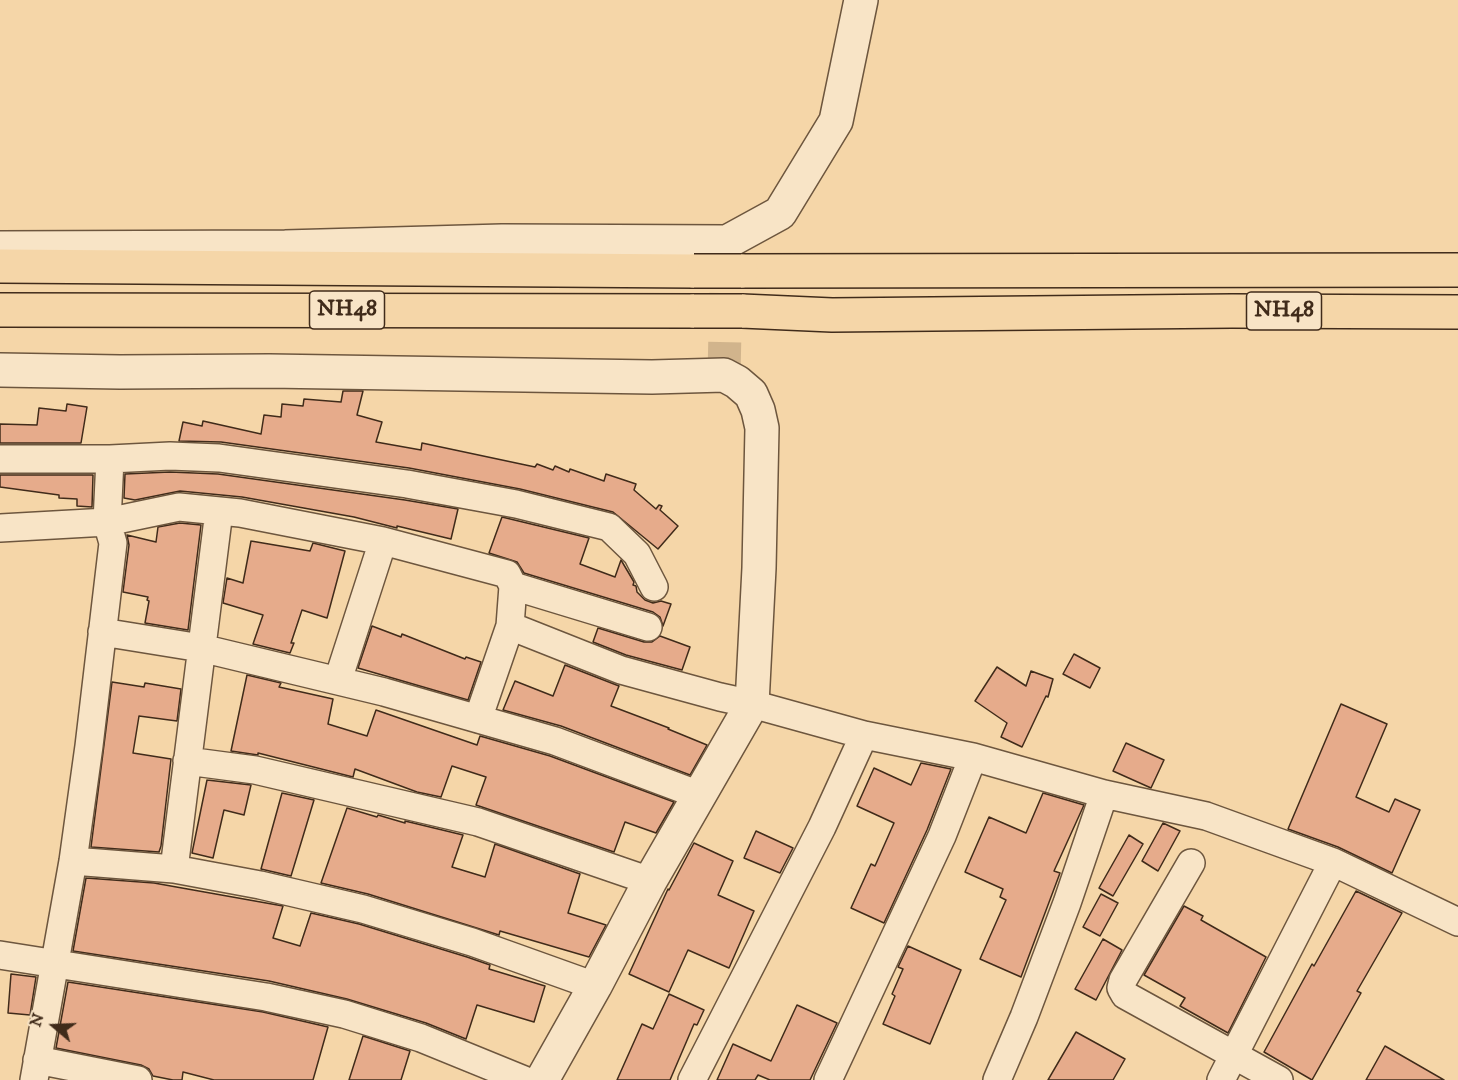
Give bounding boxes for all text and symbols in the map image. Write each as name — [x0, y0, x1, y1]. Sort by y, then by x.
road number: NH48 — [310, 291, 385, 329]
road number: NH48 — [1246, 292, 1322, 330]
north arrow — [24, 996, 84, 1056]
text: N — [25, 1011, 49, 1030]

